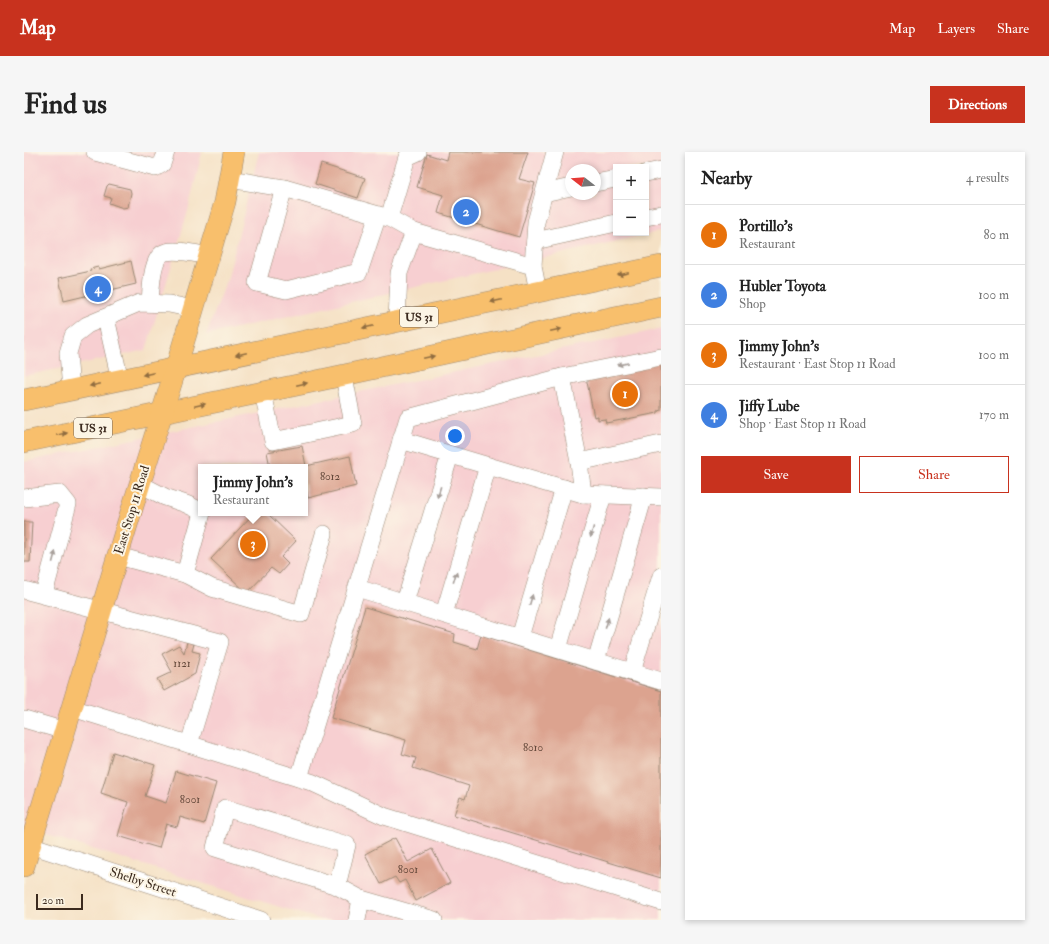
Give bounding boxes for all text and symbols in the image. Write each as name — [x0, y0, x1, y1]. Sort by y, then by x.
text: Map — [20, 16, 56, 40]
text: Map — [889, 20, 915, 37]
text: Layers — [937, 20, 975, 37]
text: Share — [997, 20, 1029, 37]
button: Directions — [930, 86, 1025, 123]
text: Find us — [24, 87, 107, 122]
north arrow — [565, 164, 601, 200]
map controls — [613, 164, 649, 236]
button: + — [613, 164, 649, 200]
text: Nearby — [701, 168, 752, 189]
text: 4 results — [966, 170, 1009, 186]
pin: 2 — [453, 197, 479, 227]
button: − — [613, 200, 649, 236]
text: Portillo's — [739, 217, 793, 236]
text: 1 — [712, 227, 716, 243]
text: 80 m — [983, 227, 1009, 243]
text: Restaurant — [739, 236, 795, 252]
one-way arrow — [617, 272, 629, 278]
pin: 4 — [85, 274, 111, 304]
text: Hubler Toyota — [739, 277, 826, 296]
text: 2 — [711, 287, 717, 303]
text: 100 m — [978, 287, 1009, 303]
text: Shop — [739, 296, 766, 312]
one-way arrow — [489, 298, 502, 304]
road number: US 31 — [400, 307, 438, 327]
one-way arrow — [362, 325, 375, 331]
one-way arrow — [550, 326, 562, 332]
text: Jimmy John's — [739, 337, 819, 356]
text: 3 — [712, 347, 717, 363]
text: 100 m — [978, 347, 1009, 363]
one-way arrow — [235, 352, 247, 358]
one-way arrow — [423, 354, 435, 360]
text: Restaurant · East Stop 11 Road — [739, 356, 896, 372]
one-way arrow — [617, 362, 629, 368]
one-way arrow — [142, 371, 154, 377]
pin: 1 — [612, 379, 638, 409]
one-way arrow — [296, 381, 308, 387]
one-way arrow — [89, 382, 102, 388]
text: Jiffy Lube — [739, 397, 800, 416]
one-way arrow — [194, 402, 206, 408]
text: 4 — [710, 407, 718, 423]
text: 170 m — [979, 407, 1009, 423]
text: Shop · East Stop 11 Road — [739, 416, 866, 432]
road number: US 31 — [74, 418, 112, 438]
your location — [445, 426, 465, 446]
one-way arrow — [56, 431, 68, 437]
button: Save — [701, 456, 851, 493]
button: Share — [859, 456, 1009, 493]
street label: East Stop 11 Road — [111, 463, 154, 557]
popup — [198, 464, 308, 516]
house number: 8012 — [320, 470, 341, 483]
text: Jimmy John's — [213, 473, 293, 492]
one-way arrow — [436, 486, 442, 498]
text: Restaurant — [213, 492, 269, 508]
one-way arrow — [589, 526, 595, 538]
pin: 3 — [240, 529, 266, 559]
one-way arrow — [51, 550, 57, 562]
one-way arrow — [452, 571, 458, 583]
one-way arrow — [528, 594, 534, 606]
one-way arrow — [604, 617, 610, 629]
house number: 1121 — [173, 657, 191, 670]
house number: 8010 — [523, 741, 543, 754]
house number: 8001 — [180, 793, 200, 806]
house number: 8001 — [398, 863, 418, 876]
street label: Shelby Street — [107, 864, 178, 901]
scale bar — [36, 892, 83, 911]
text: 20 m — [42, 894, 64, 907]

